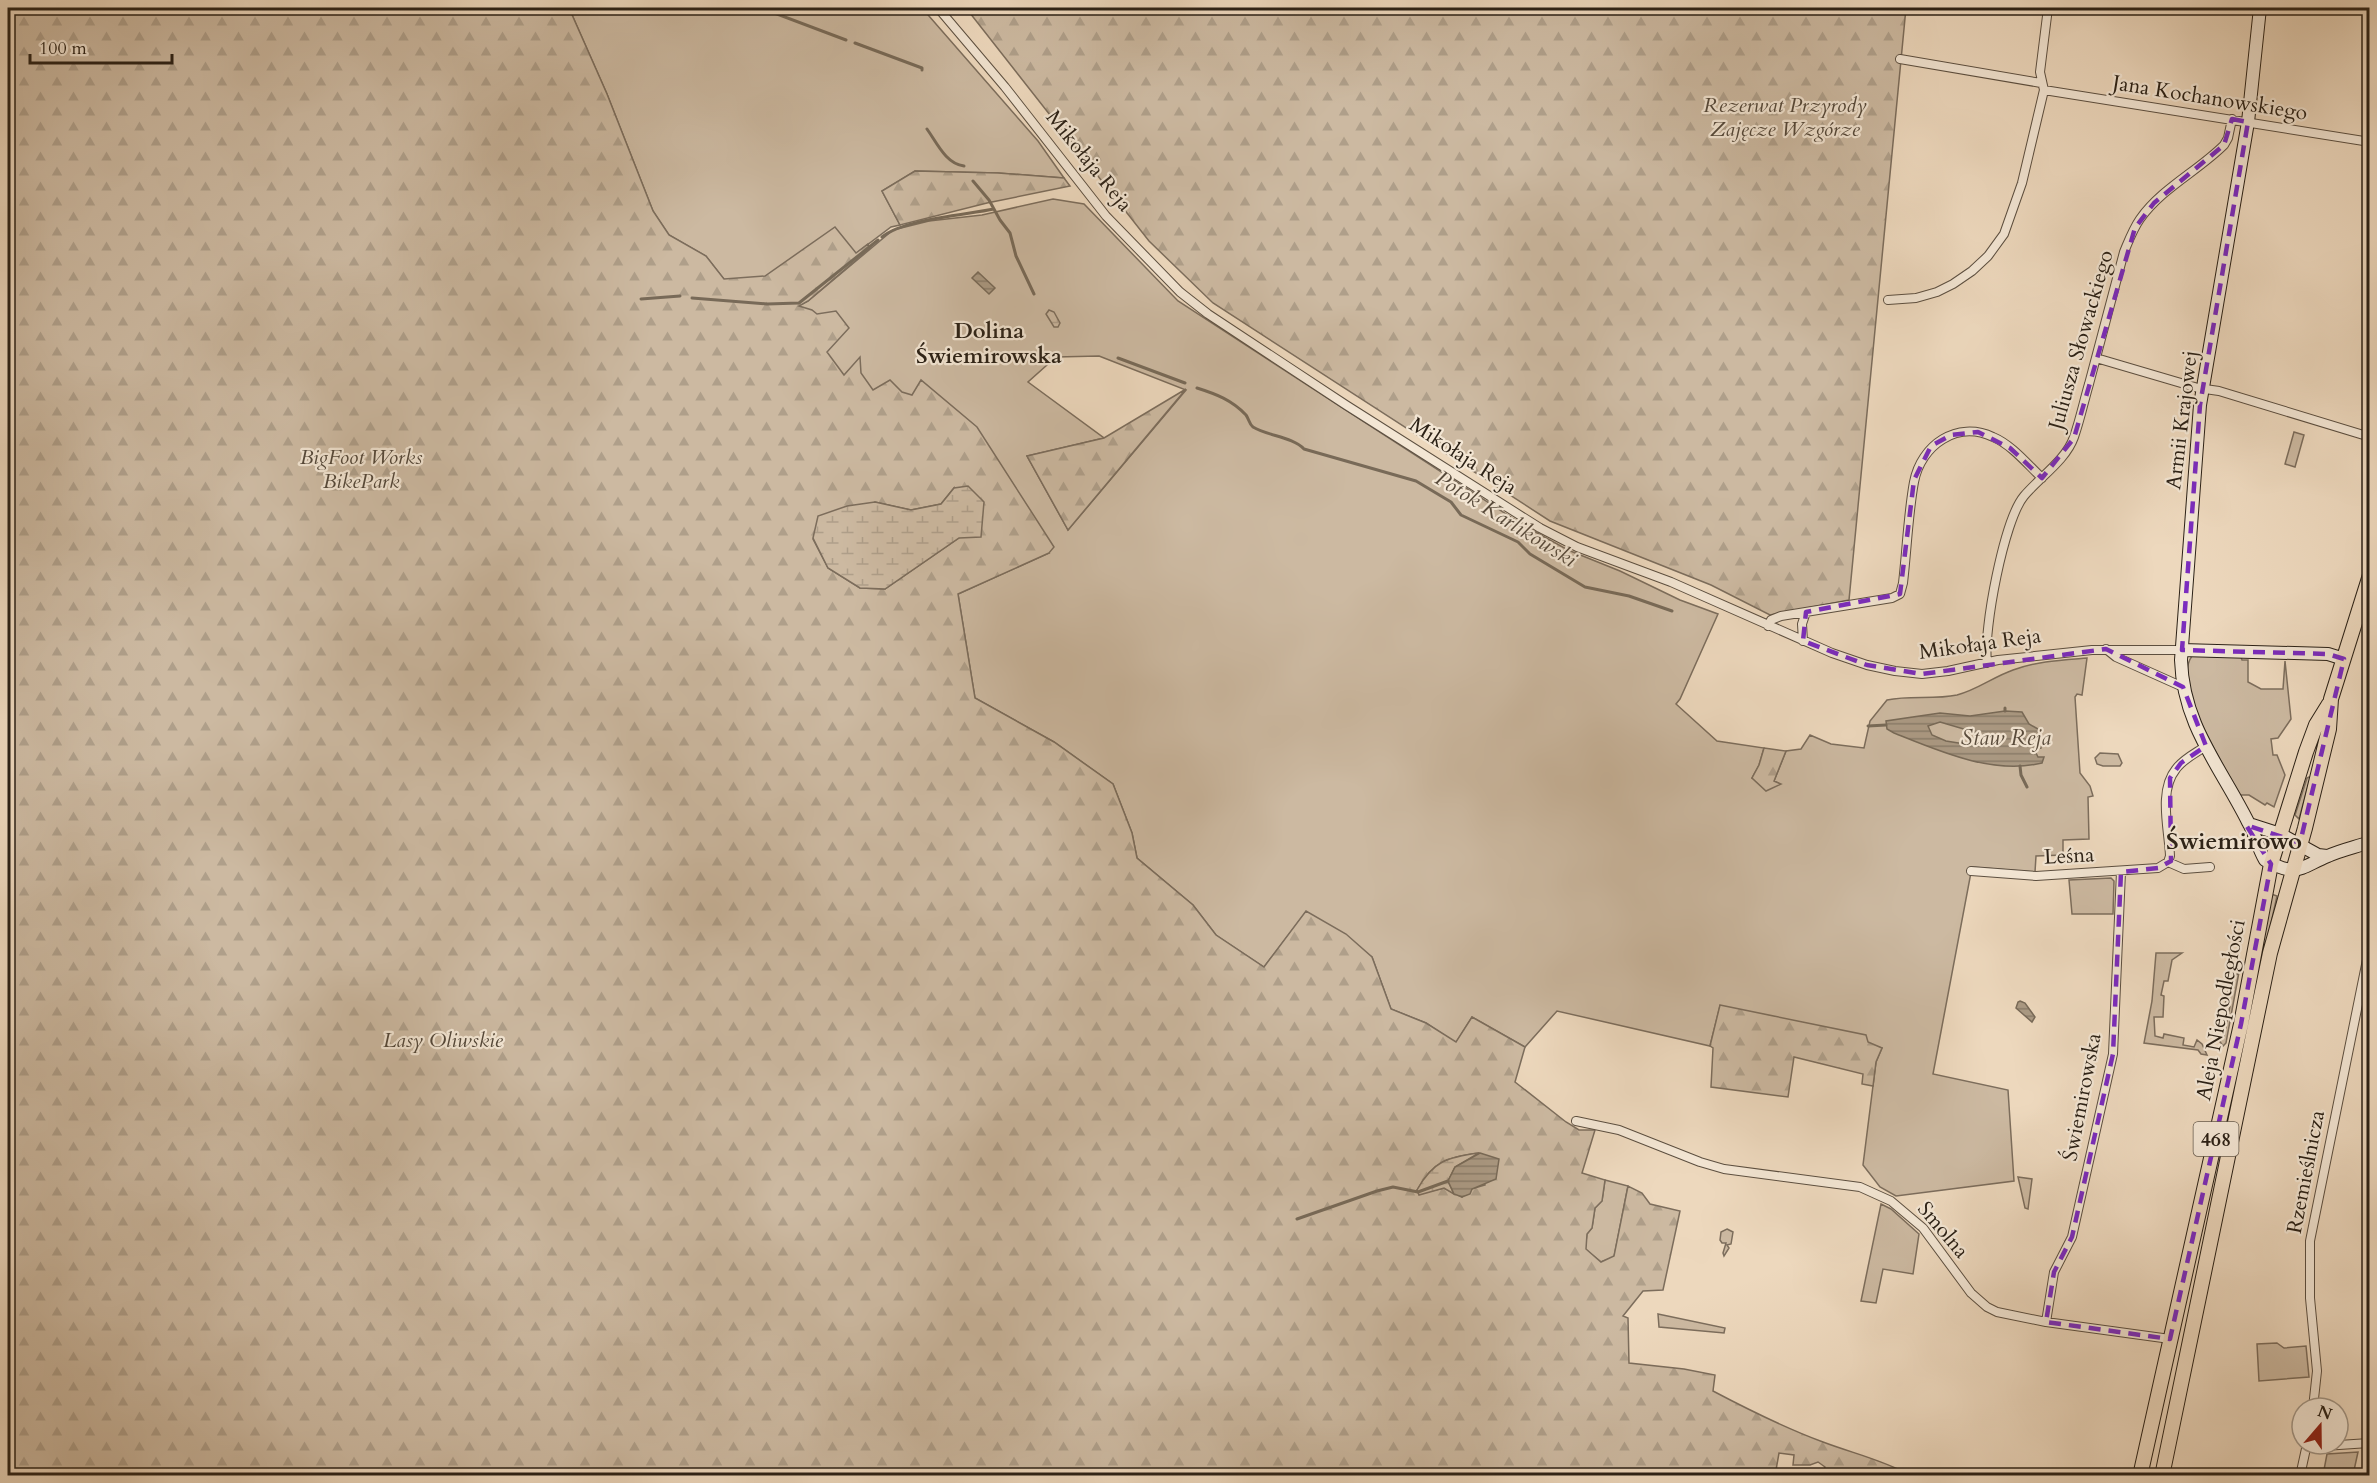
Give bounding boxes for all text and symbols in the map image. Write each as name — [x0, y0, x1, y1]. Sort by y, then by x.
scale bar — [30, 27, 172, 65]
text: 100 m — [39, 36, 87, 61]
street label: Jana Kochanowskiego — [2108, 68, 2310, 128]
park label: Rezerwat Przyrody Zajęcze Wzgórze — [1703, 91, 1867, 144]
street label: Mikołaja Reja — [1039, 104, 1139, 218]
street label: Juliusza Słowackiego — [2041, 247, 2121, 436]
district label: Dolina Świemirowska — [916, 316, 1062, 371]
street label: Armii Krajowej — [2159, 349, 2205, 491]
street label: Mikołaja Reja — [1404, 410, 1522, 502]
park label: BigFoot Works BikePark — [300, 443, 422, 496]
water label: Potok Karlikowski — [1430, 463, 1583, 575]
street label: Mikołaja Reja — [1917, 621, 2043, 667]
water label: Staw Reja — [1961, 723, 2051, 753]
district label: Świemirowo — [2166, 825, 2302, 858]
street label: Leśna — [2043, 840, 2095, 872]
street label: Aleja Niepodległości — [2189, 917, 2253, 1103]
park label: Lasy Oliwskie — [383, 1026, 504, 1055]
street label: Świemirowska — [2054, 1030, 2109, 1163]
street label: Rzemieślnicza — [2280, 1108, 2332, 1236]
road number: 468 — [2194, 1122, 2238, 1156]
street label: Smolna — [1911, 1195, 1975, 1265]
north arrow — [2290, 1396, 2350, 1456]
text: N — [2314, 1400, 2335, 1426]

